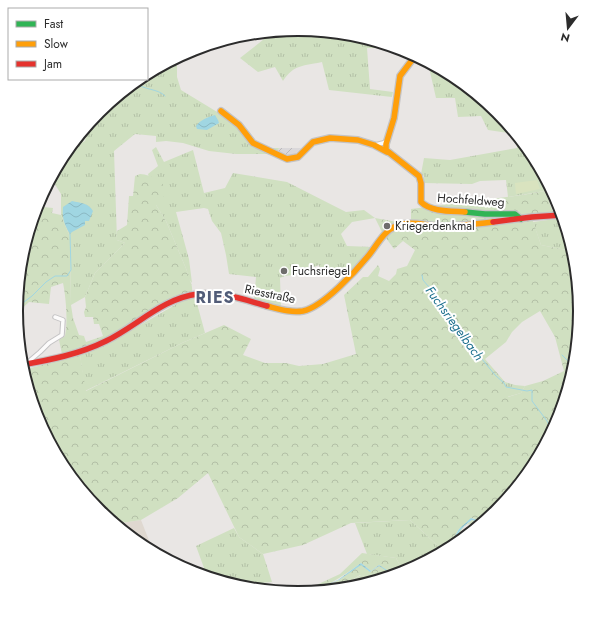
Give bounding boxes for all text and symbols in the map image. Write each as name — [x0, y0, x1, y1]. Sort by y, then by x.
legend — [8, 8, 148, 80]
north arrow — [548, 8, 588, 48]
text: Fast — [44, 15, 63, 33]
text: N — [559, 29, 572, 47]
text: Slow — [44, 35, 69, 53]
text: Jam — [42, 55, 62, 73]
street label: Hochfeldweg — [437, 189, 505, 211]
place label: Kriegerdenkmal — [395, 217, 475, 235]
marker: Kriegerdenkmal — [382, 221, 392, 231]
place label: Fuchsriegel — [292, 262, 350, 280]
marker: Fuchsriegel — [279, 266, 289, 276]
street label: Riesstraße — [243, 280, 297, 308]
water label: Fuchsriegelbach — [421, 282, 488, 365]
district label: RIES — [195, 286, 235, 309]

